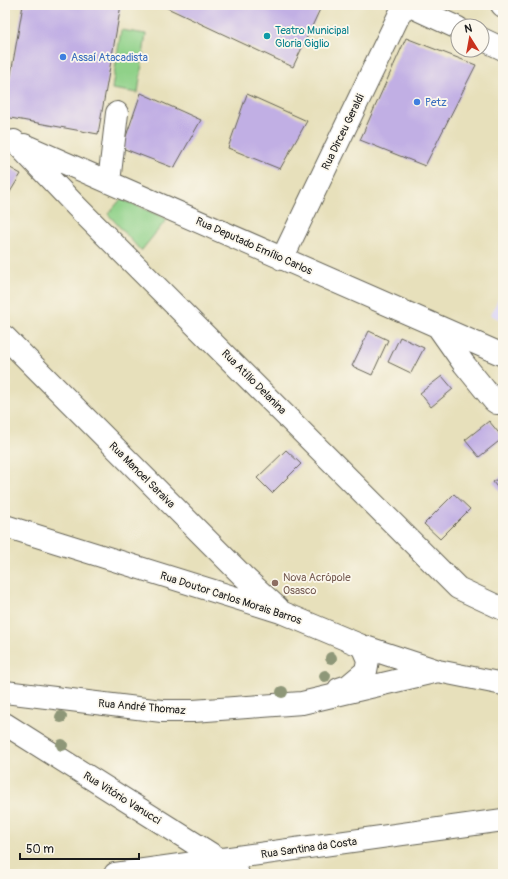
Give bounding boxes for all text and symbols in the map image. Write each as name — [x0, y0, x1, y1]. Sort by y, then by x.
north arrow — [450, 18, 490, 58]
text: N — [463, 21, 474, 36]
place label: Teatro Municipal Gloria Giglio — [275, 24, 349, 50]
marker: Teatro Municipal Gloria Giglio — [262, 31, 272, 41]
place label: Assaí Atacadista — [71, 51, 148, 64]
marker: Assaí Atacadista — [58, 52, 68, 62]
street label: Rua Dirceu Geraldi — [319, 92, 367, 172]
place label: Petz — [425, 96, 447, 109]
marker: Petz — [412, 97, 422, 107]
street label: Rua Deputado Emílio Carlos — [194, 214, 314, 278]
street label: Rua Atílio Delanina — [219, 347, 289, 417]
street label: Rua Manoel Saraiva — [106, 439, 178, 511]
street label: Rua Doutor Carlos Morais Barros — [159, 569, 303, 627]
place label: Nova Acrópole Osasco — [283, 571, 351, 597]
marker: Nova Acrópole Osasco — [270, 578, 280, 588]
street label: Rua André Thomaz — [98, 697, 187, 717]
street label: Rua Vitório Vanucci — [81, 769, 163, 827]
scale bar — [20, 835, 139, 861]
street label: Rua Santina da Costa — [260, 835, 358, 861]
text: 50 m — [26, 842, 54, 857]

